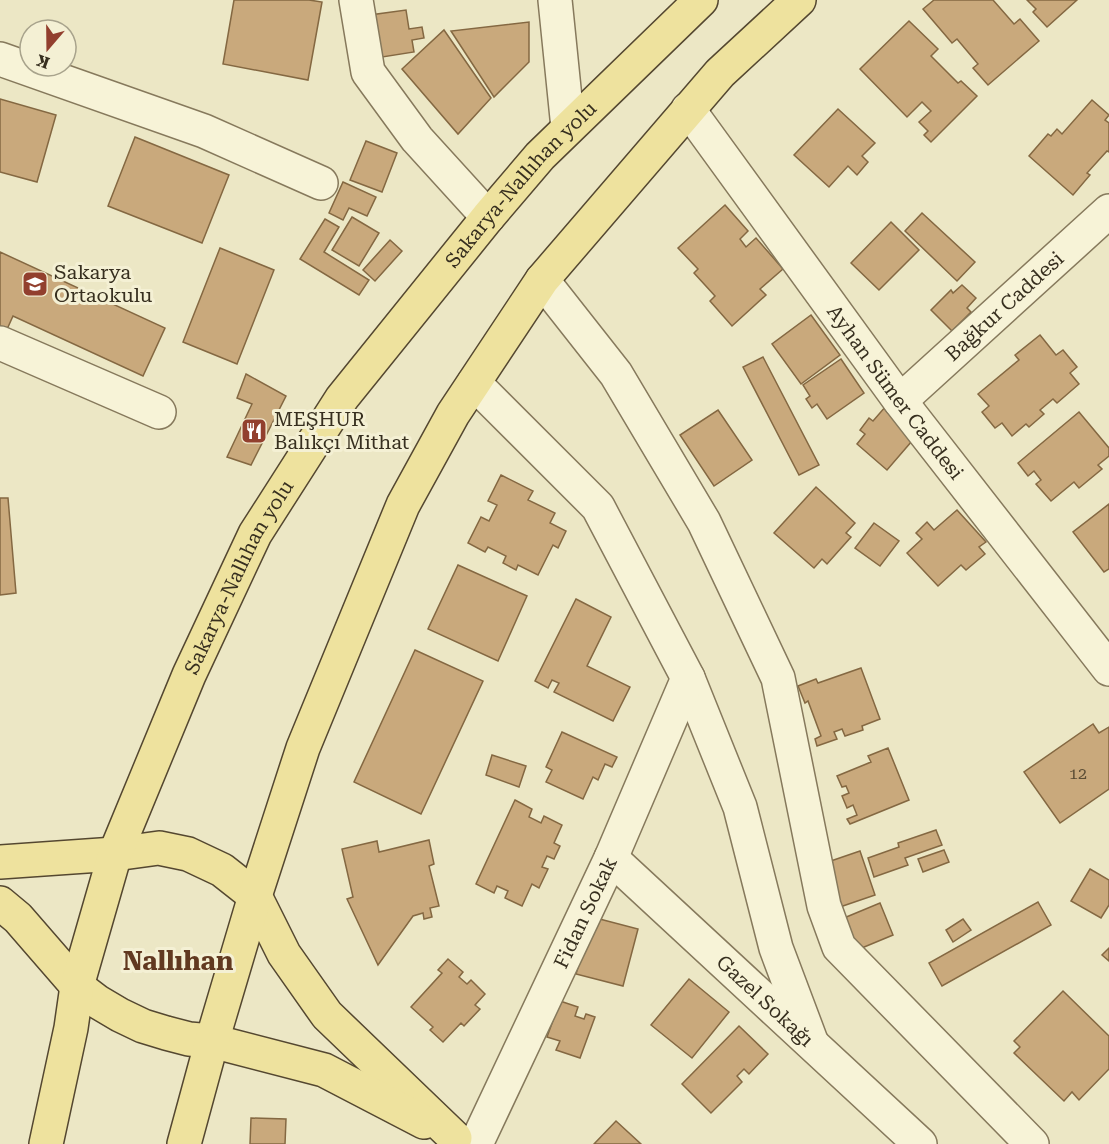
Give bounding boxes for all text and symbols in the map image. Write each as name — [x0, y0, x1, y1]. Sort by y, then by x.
north arrow — [18, 18, 78, 78]
text: K — [33, 50, 52, 73]
street label: Sakarya-Nallıhan yolu — [440, 96, 602, 272]
street label: Bağkur Caddesi — [940, 246, 1068, 366]
place label: Sakarya Ortaokulu — [54, 260, 153, 307]
school or university icon: Sakarya Ortaokulu — [20, 269, 50, 299]
street label: Ayhan Sümer Caddesi — [822, 300, 969, 484]
place label: MEŞHUR Balıkçı Mithat — [274, 407, 410, 454]
restaurant icon: MEŞHUR Balıkçı Mithat — [239, 416, 269, 446]
street label: Sakarya-Nallıhan yolu — [179, 475, 299, 678]
house number: 12 — [1069, 764, 1087, 783]
street label: Fidan Sokak — [549, 853, 622, 972]
district label: Nallıhan — [123, 946, 233, 976]
street label: Gazel Sokağı — [712, 950, 819, 1051]

